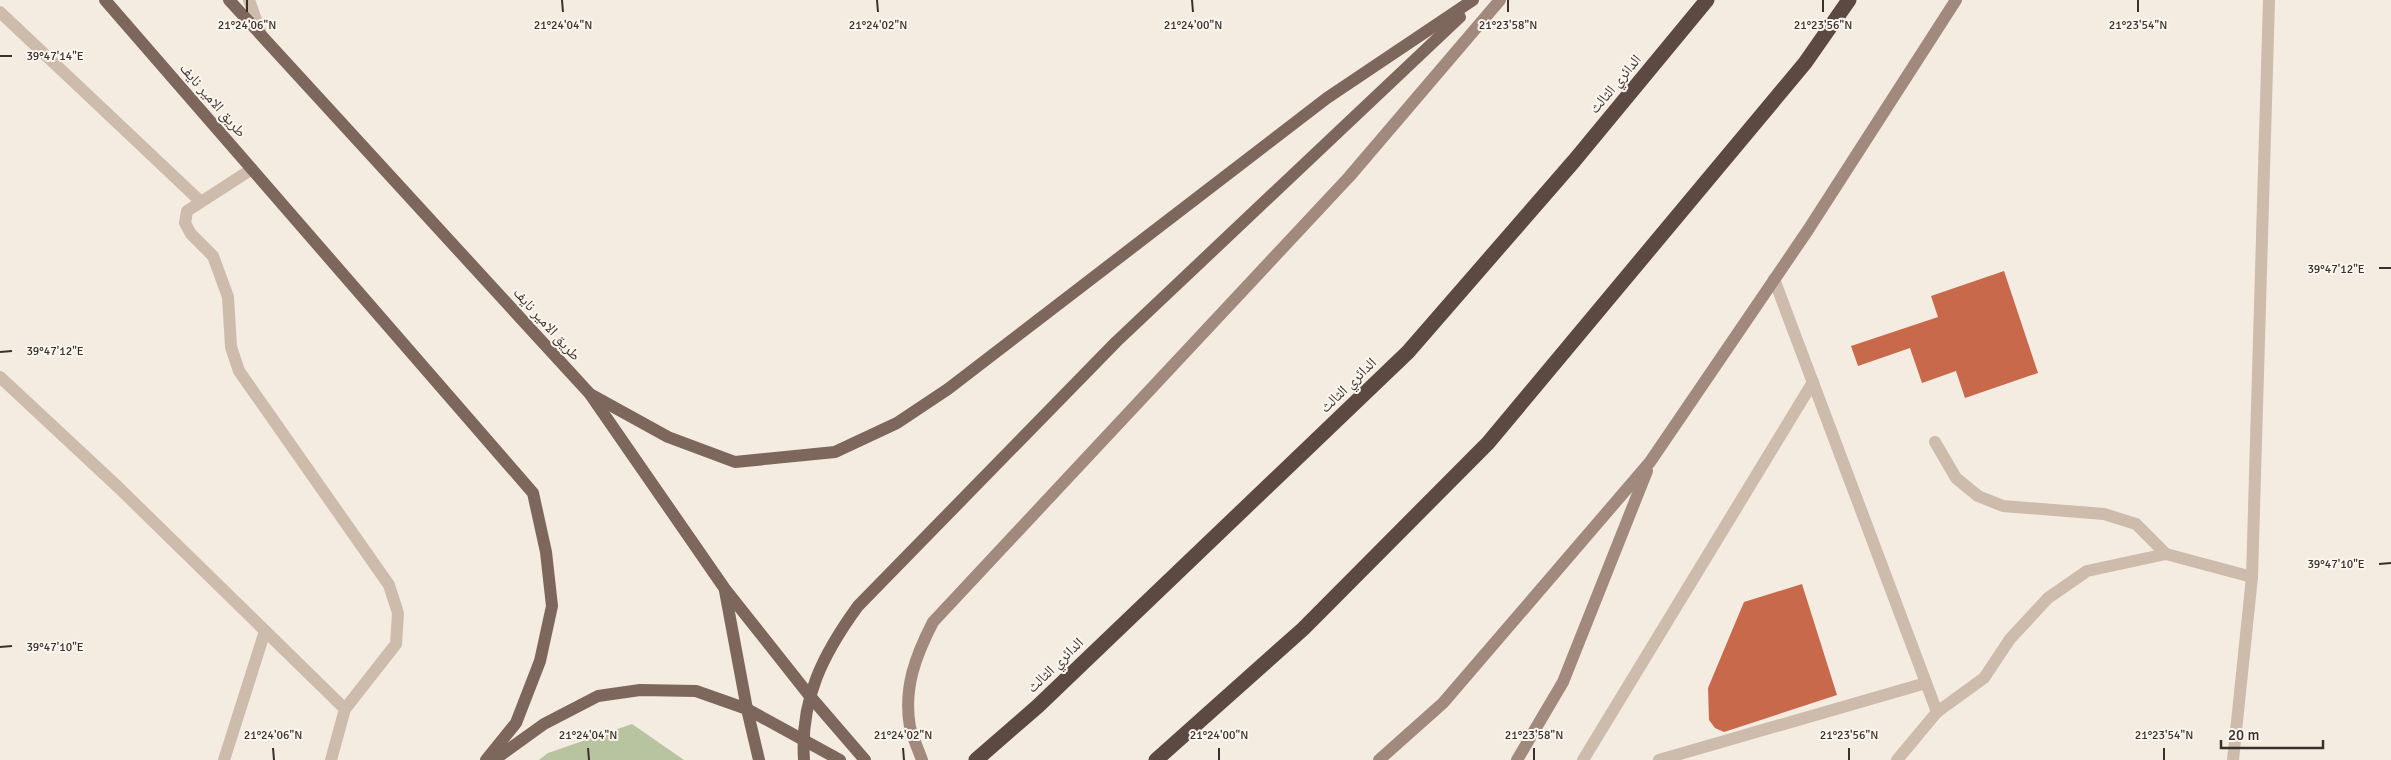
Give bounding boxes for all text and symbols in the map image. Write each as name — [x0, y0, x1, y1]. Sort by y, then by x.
text: 21°24'06"N — [218, 18, 276, 33]
text: 21°24'04"N — [534, 18, 592, 33]
text: 21°24'02"N — [849, 18, 907, 33]
text: 21°24'00"N — [1164, 18, 1222, 33]
text: 21°23'58"N — [1479, 18, 1537, 33]
text: 21°23'56"N — [1794, 18, 1852, 33]
text: 21°23'54"N — [2109, 18, 2167, 33]
text: 39°47'14"E — [26, 49, 84, 64]
street label: الدائري الثالث — [1585, 51, 1647, 119]
street label: طريق الامير نايف — [175, 59, 250, 141]
text: 39°47'12"E — [2307, 262, 2365, 277]
street label: طريق الامير نايف — [509, 284, 585, 365]
text: 39°47'12"E — [26, 344, 84, 359]
street label: الدائري الثالث — [1316, 354, 1382, 418]
text: 39°47'10"E — [2307, 557, 2365, 572]
street label: الدائري الثالث — [1023, 634, 1089, 698]
text: 39°47'10"E — [26, 640, 84, 655]
scale bar — [2221, 718, 2324, 750]
text: 20 m — [2228, 726, 2259, 744]
text: 21°24'06"N — [244, 728, 302, 743]
text: 21°24'04"N — [559, 728, 617, 743]
text: 21°24'02"N — [874, 728, 932, 743]
text: 21°24'00"N — [1190, 728, 1248, 743]
text: 21°23'58"N — [1505, 728, 1563, 743]
text: 21°23'56"N — [1820, 728, 1878, 743]
text: 21°23'54"N — [2135, 728, 2193, 743]

